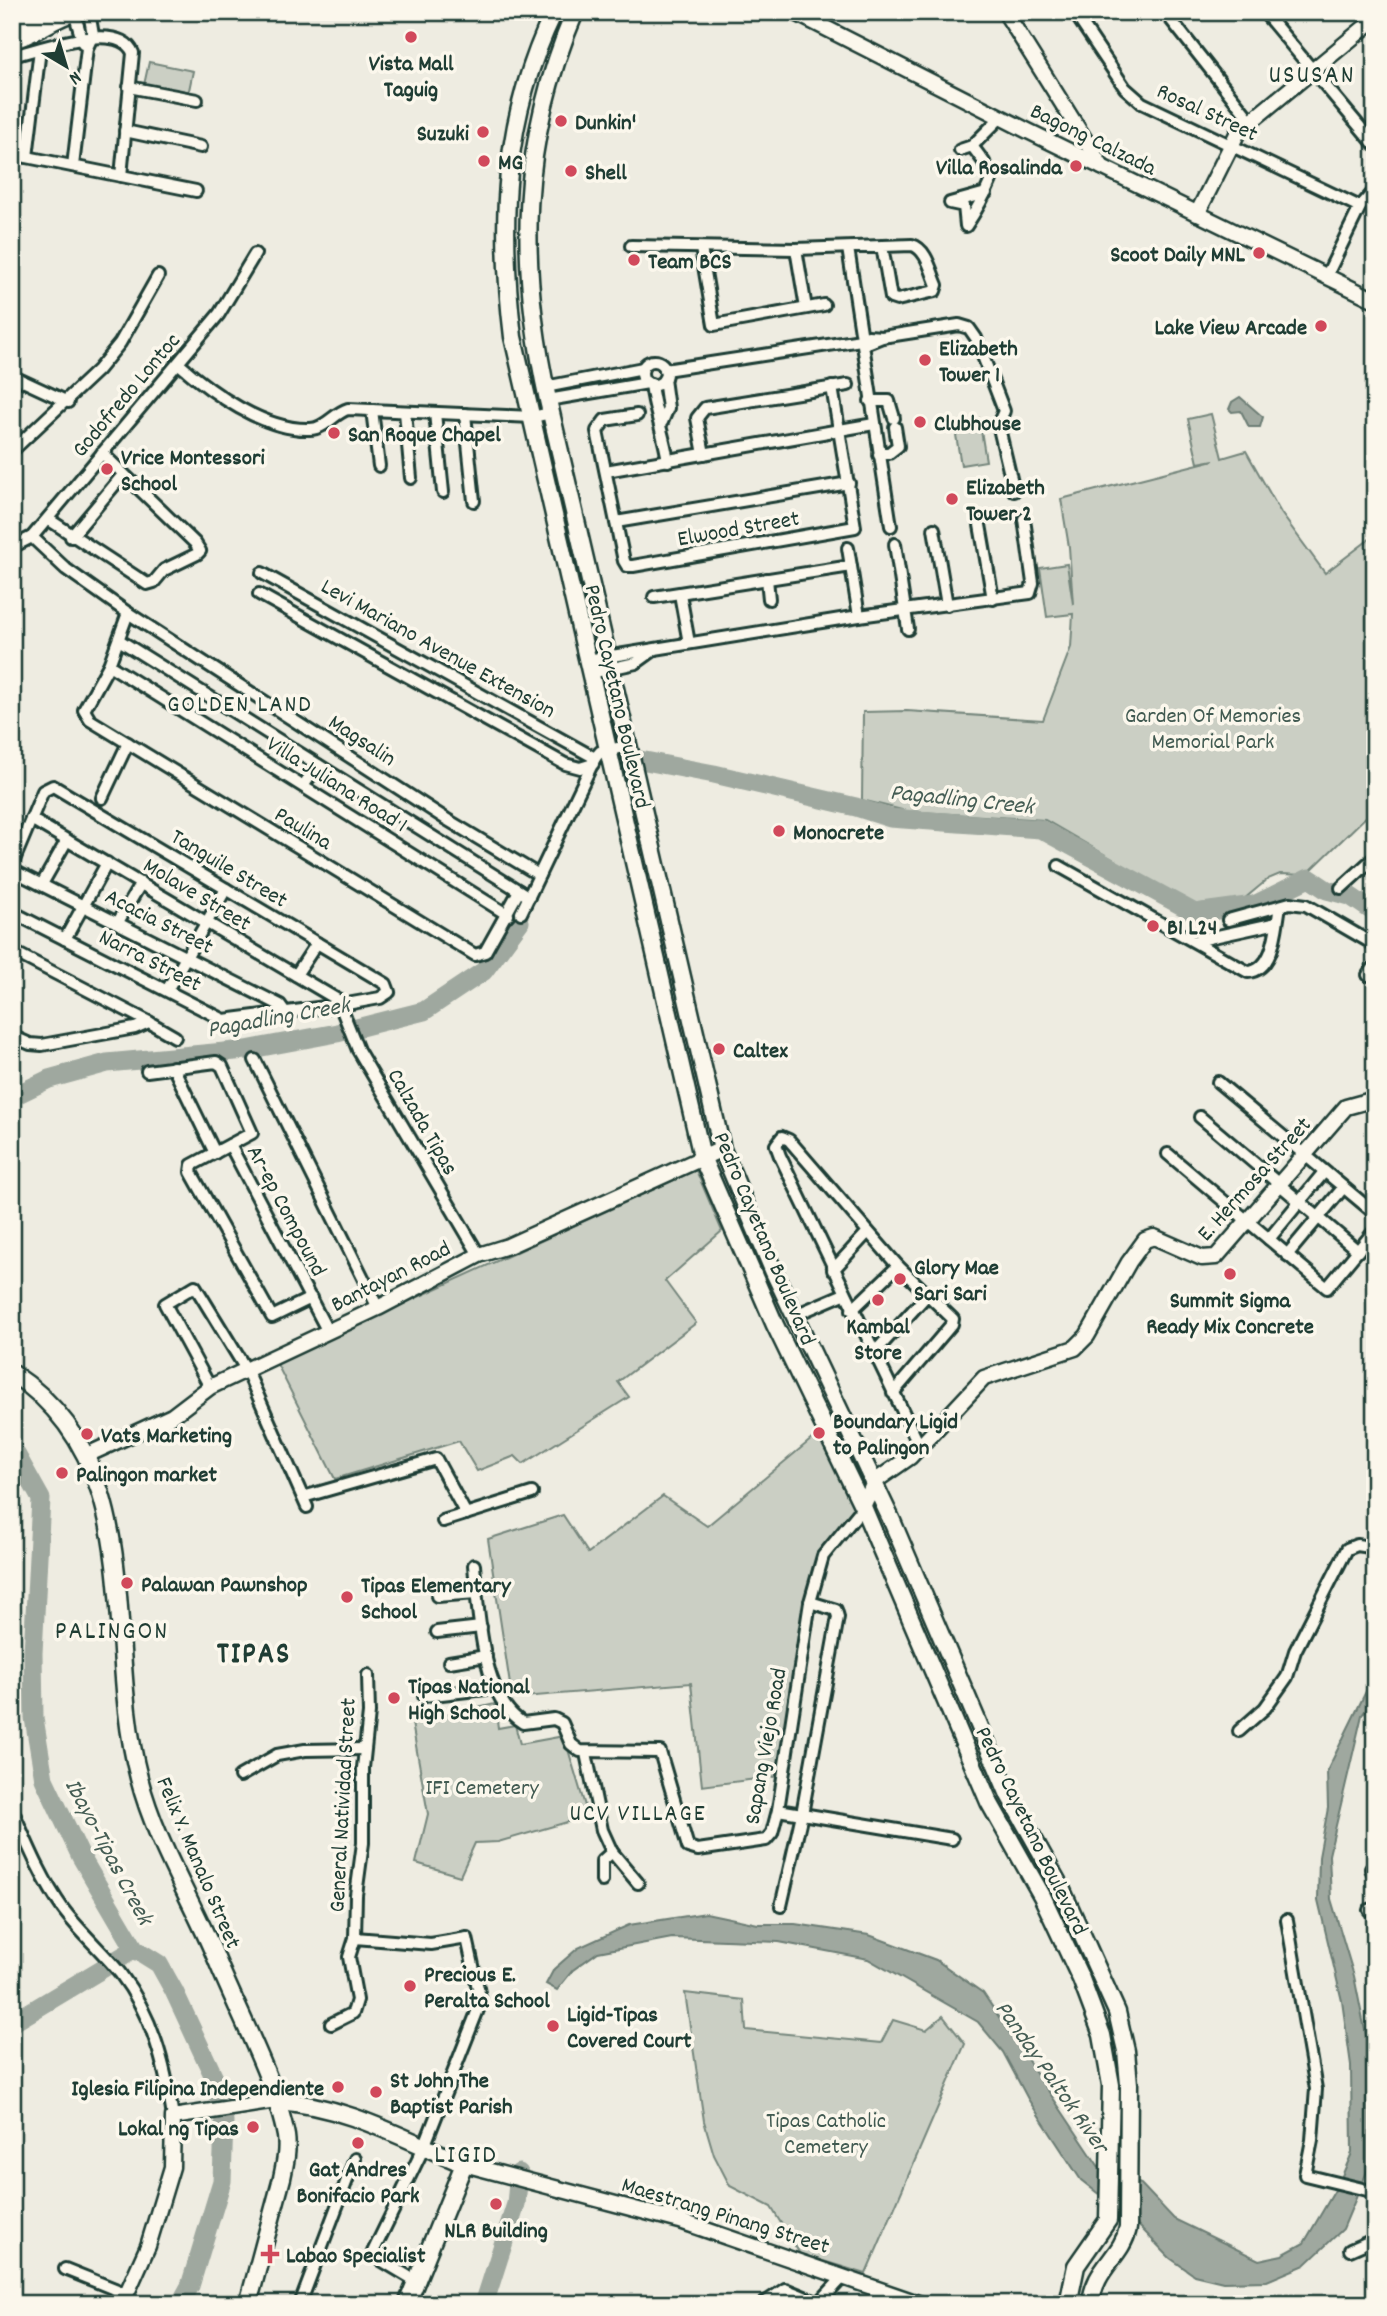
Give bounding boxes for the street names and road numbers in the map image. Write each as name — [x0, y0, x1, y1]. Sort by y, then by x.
street label: Rosal Street — [1150, 76, 1263, 152]
street label: Bagong Calzada — [1024, 96, 1162, 186]
street label: Godofredo Lontoc — [65, 327, 190, 466]
street label: Elwood Street — [675, 504, 802, 557]
street label: Levi Mariano Avenue Extension — [314, 572, 561, 728]
street label: Pedro Cayetano Boulevard — [574, 582, 657, 812]
street label: Magsalin — [321, 708, 402, 776]
street label: Villa Juliana Road 1 — [259, 729, 413, 843]
street label: Paulina — [267, 800, 338, 861]
street label: Tanguile Street — [163, 822, 293, 918]
street label: Molave Street — [136, 851, 256, 941]
street label: Acacia Street — [98, 882, 218, 965]
street label: Narra Street — [92, 922, 206, 1002]
street label: Calzada Tipas — [377, 1063, 465, 1182]
street label: E. Hermosa Street — [1191, 1111, 1321, 1250]
street label: Pedro Cayetano Boulevard — [703, 1128, 823, 1351]
street label: Ar-ep Compound — [236, 1140, 333, 1283]
street label: Bantayan Road — [326, 1234, 457, 1322]
street label: Sapang Viejo Road — [737, 1666, 797, 1827]
street label: General Natividad Street — [322, 1697, 367, 1913]
street label: Pedro Cayetano Boulevard — [965, 1722, 1095, 1942]
street label: Felix Y. Manalo Street — [146, 1772, 248, 1954]
street label: Maestrang Pinang Street — [617, 2170, 833, 2265]

